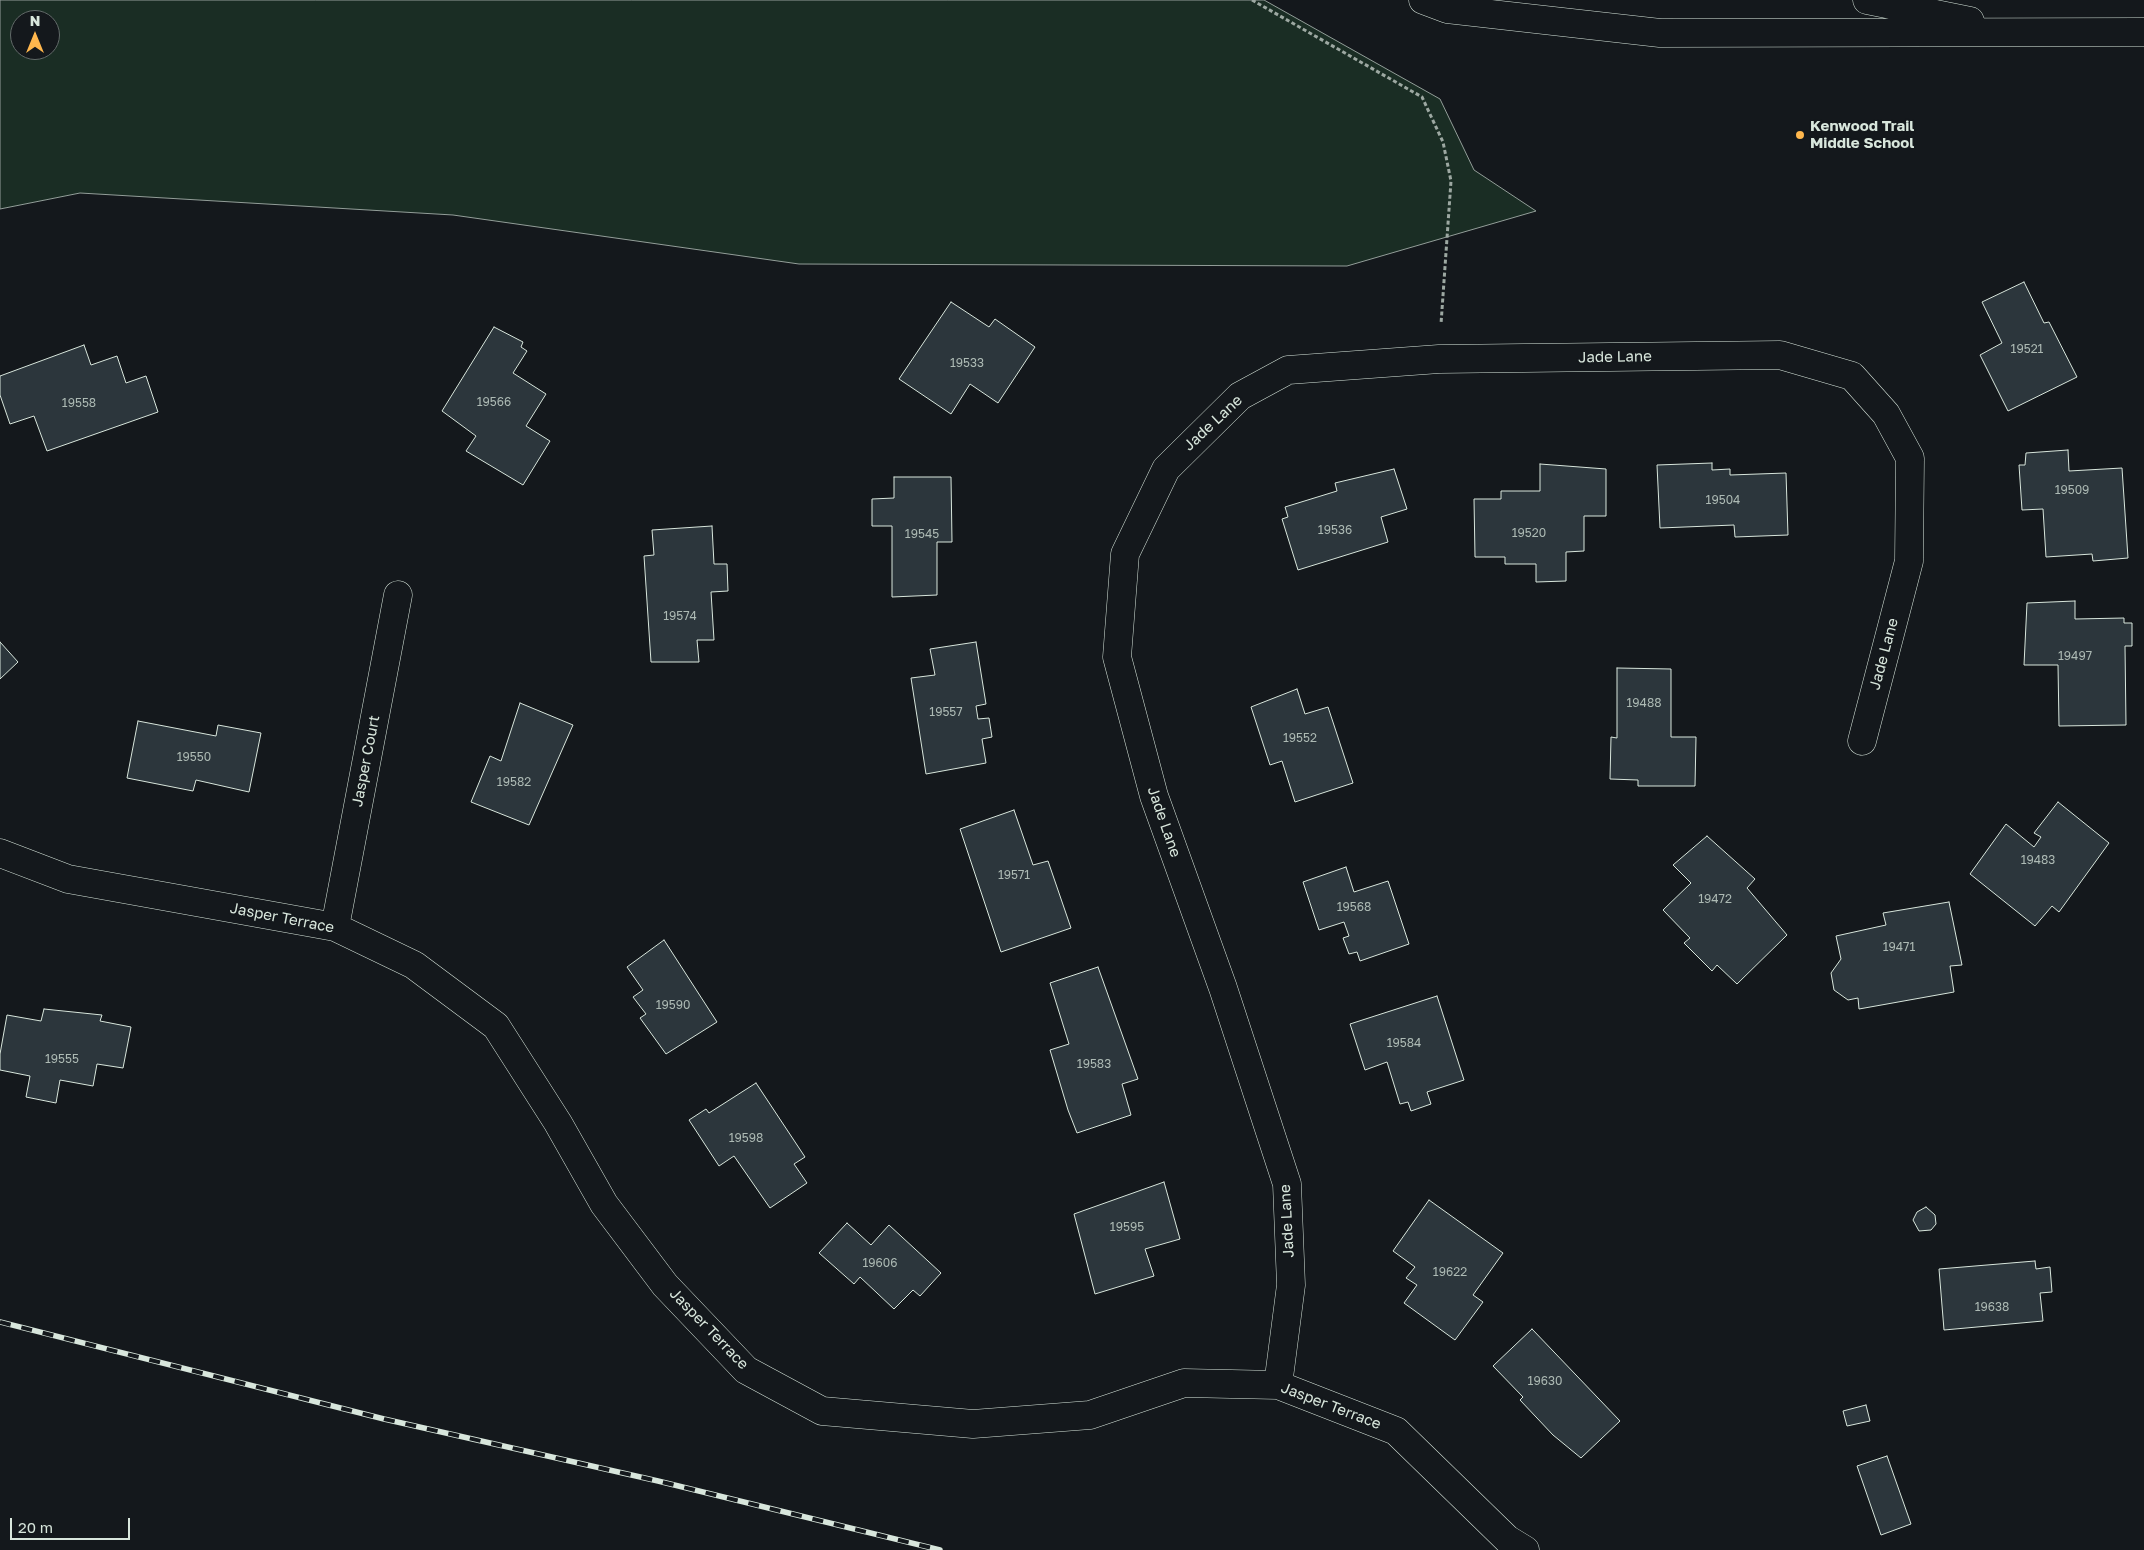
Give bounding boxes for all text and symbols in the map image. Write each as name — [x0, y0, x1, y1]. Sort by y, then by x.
north arrow — [10, 10, 60, 60]
text: N — [30, 12, 40, 29]
place label: Kenwood Trail Middle School — [1810, 117, 1914, 152]
marker: Kenwood Trail Middle School — [1794, 129, 1806, 141]
house number: 19521 — [2011, 342, 2043, 356]
street label: Jade Lane — [1578, 347, 1652, 367]
house number: 19533 — [950, 356, 984, 370]
street label: Jade Lane — [1180, 391, 1246, 455]
house number: 19566 — [477, 395, 511, 409]
house number: 19558 — [62, 396, 96, 410]
house number: 19509 — [2055, 483, 2089, 497]
house number: 19504 — [1706, 493, 1740, 507]
house number: 19536 — [1318, 523, 1352, 537]
house number: 19520 — [1512, 526, 1546, 540]
house number: 19545 — [905, 527, 939, 541]
house number: 19574 — [663, 609, 697, 623]
street label: Jade Lane — [1866, 616, 1902, 692]
house number: 19497 — [2058, 649, 2092, 663]
house number: 19488 — [1626, 696, 1662, 710]
house number: 19557 — [929, 705, 963, 719]
street label: Jasper Court — [348, 714, 384, 808]
house number: 19552 — [1283, 731, 1317, 745]
house number: 19550 — [177, 750, 211, 764]
house number: 19582 — [497, 775, 531, 789]
street label: Jade Lane — [1144, 784, 1184, 860]
house number: 19483 — [2021, 853, 2055, 867]
house number: 19571 — [998, 868, 1030, 882]
house number: 19472 — [1698, 892, 1732, 906]
street label: Jasper Terrace — [228, 899, 336, 937]
house number: 19568 — [1337, 900, 1371, 914]
house number: 19471 — [1883, 940, 1915, 954]
house number: 19590 — [656, 998, 690, 1012]
house number: 19584 — [1387, 1036, 1421, 1050]
house number: 19555 — [45, 1052, 79, 1066]
house number: 19583 — [1077, 1057, 1111, 1071]
house number: 19598 — [729, 1131, 763, 1145]
street label: Jade Lane — [1276, 1184, 1298, 1258]
house number: 19595 — [1110, 1220, 1144, 1234]
house number: 19606 — [862, 1256, 898, 1270]
house number: 19622 — [1433, 1265, 1467, 1279]
street label: Jasper Terrace — [666, 1285, 752, 1373]
house number: 19638 — [1975, 1300, 2009, 1314]
house number: 19630 — [1528, 1374, 1562, 1388]
street label: Jasper Terrace — [1278, 1379, 1384, 1433]
scale bar — [12, 1508, 132, 1540]
text: 20 m — [18, 1518, 53, 1536]

